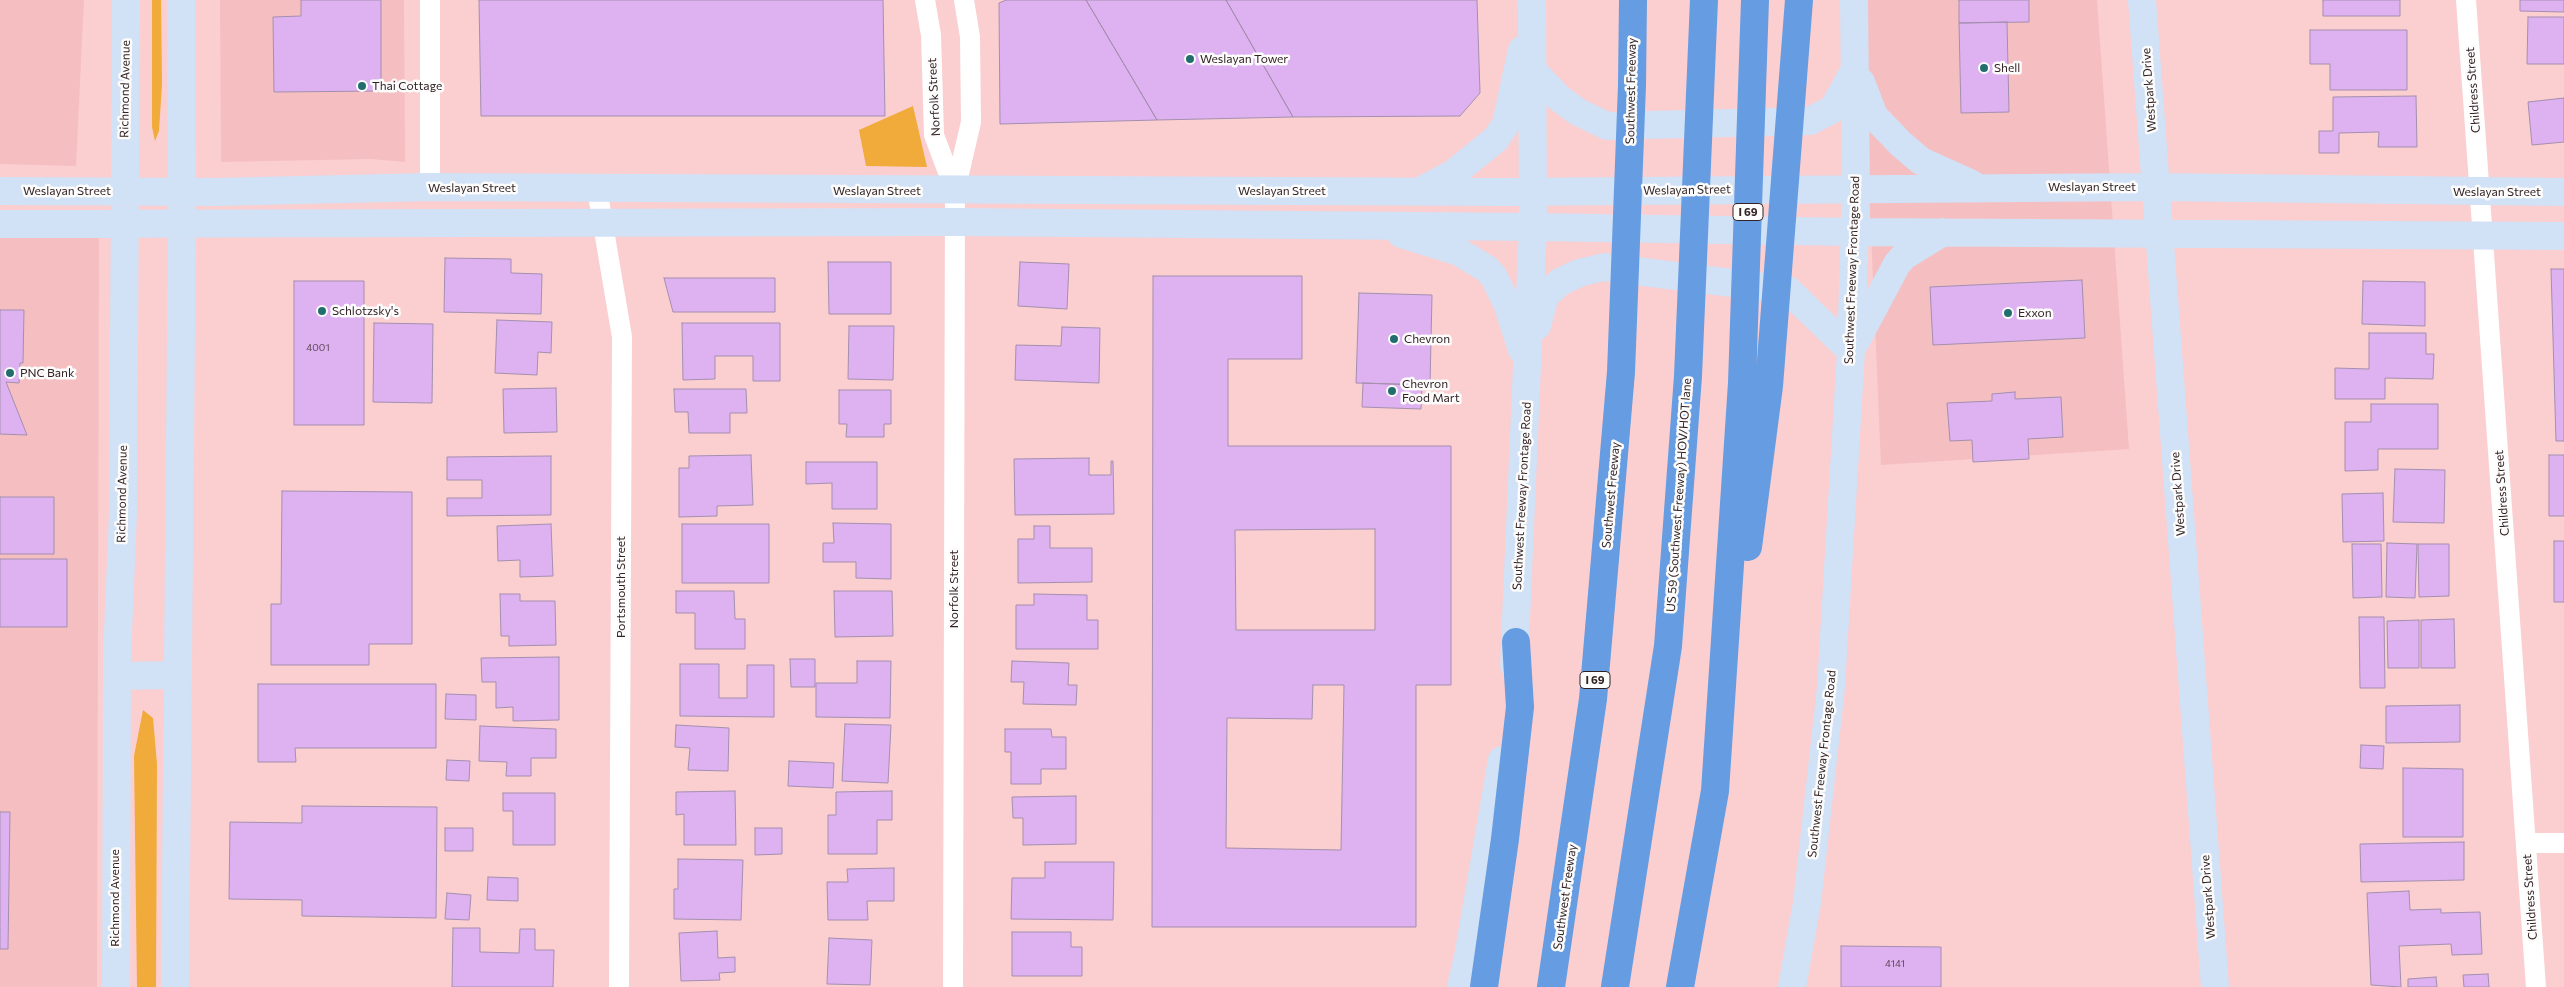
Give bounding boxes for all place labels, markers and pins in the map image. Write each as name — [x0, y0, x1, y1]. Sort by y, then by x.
place label: Weslayan Tower — [1200, 52, 1288, 66]
marker: Weslayan Tower — [1184, 53, 1196, 65]
place label: Shell — [1994, 61, 2020, 75]
marker: Shell — [1978, 62, 1990, 74]
place label: Thai Cottage — [372, 79, 442, 93]
marker: Thai Cottage — [356, 80, 368, 92]
place label: Schlotzsky's — [332, 304, 399, 318]
marker: Schlotzsky's — [316, 305, 328, 317]
place label: Exxon — [2018, 306, 2052, 320]
marker: Exxon — [2002, 307, 2014, 319]
place label: Chevron — [1404, 332, 1450, 346]
marker: Chevron — [1388, 333, 1400, 345]
place label: PNC Bank — [20, 366, 74, 380]
marker: PNC Bank — [4, 367, 16, 379]
place label: Chevron Food Mart — [1402, 377, 1460, 405]
marker: Chevron Food Mart — [1386, 385, 1398, 397]

